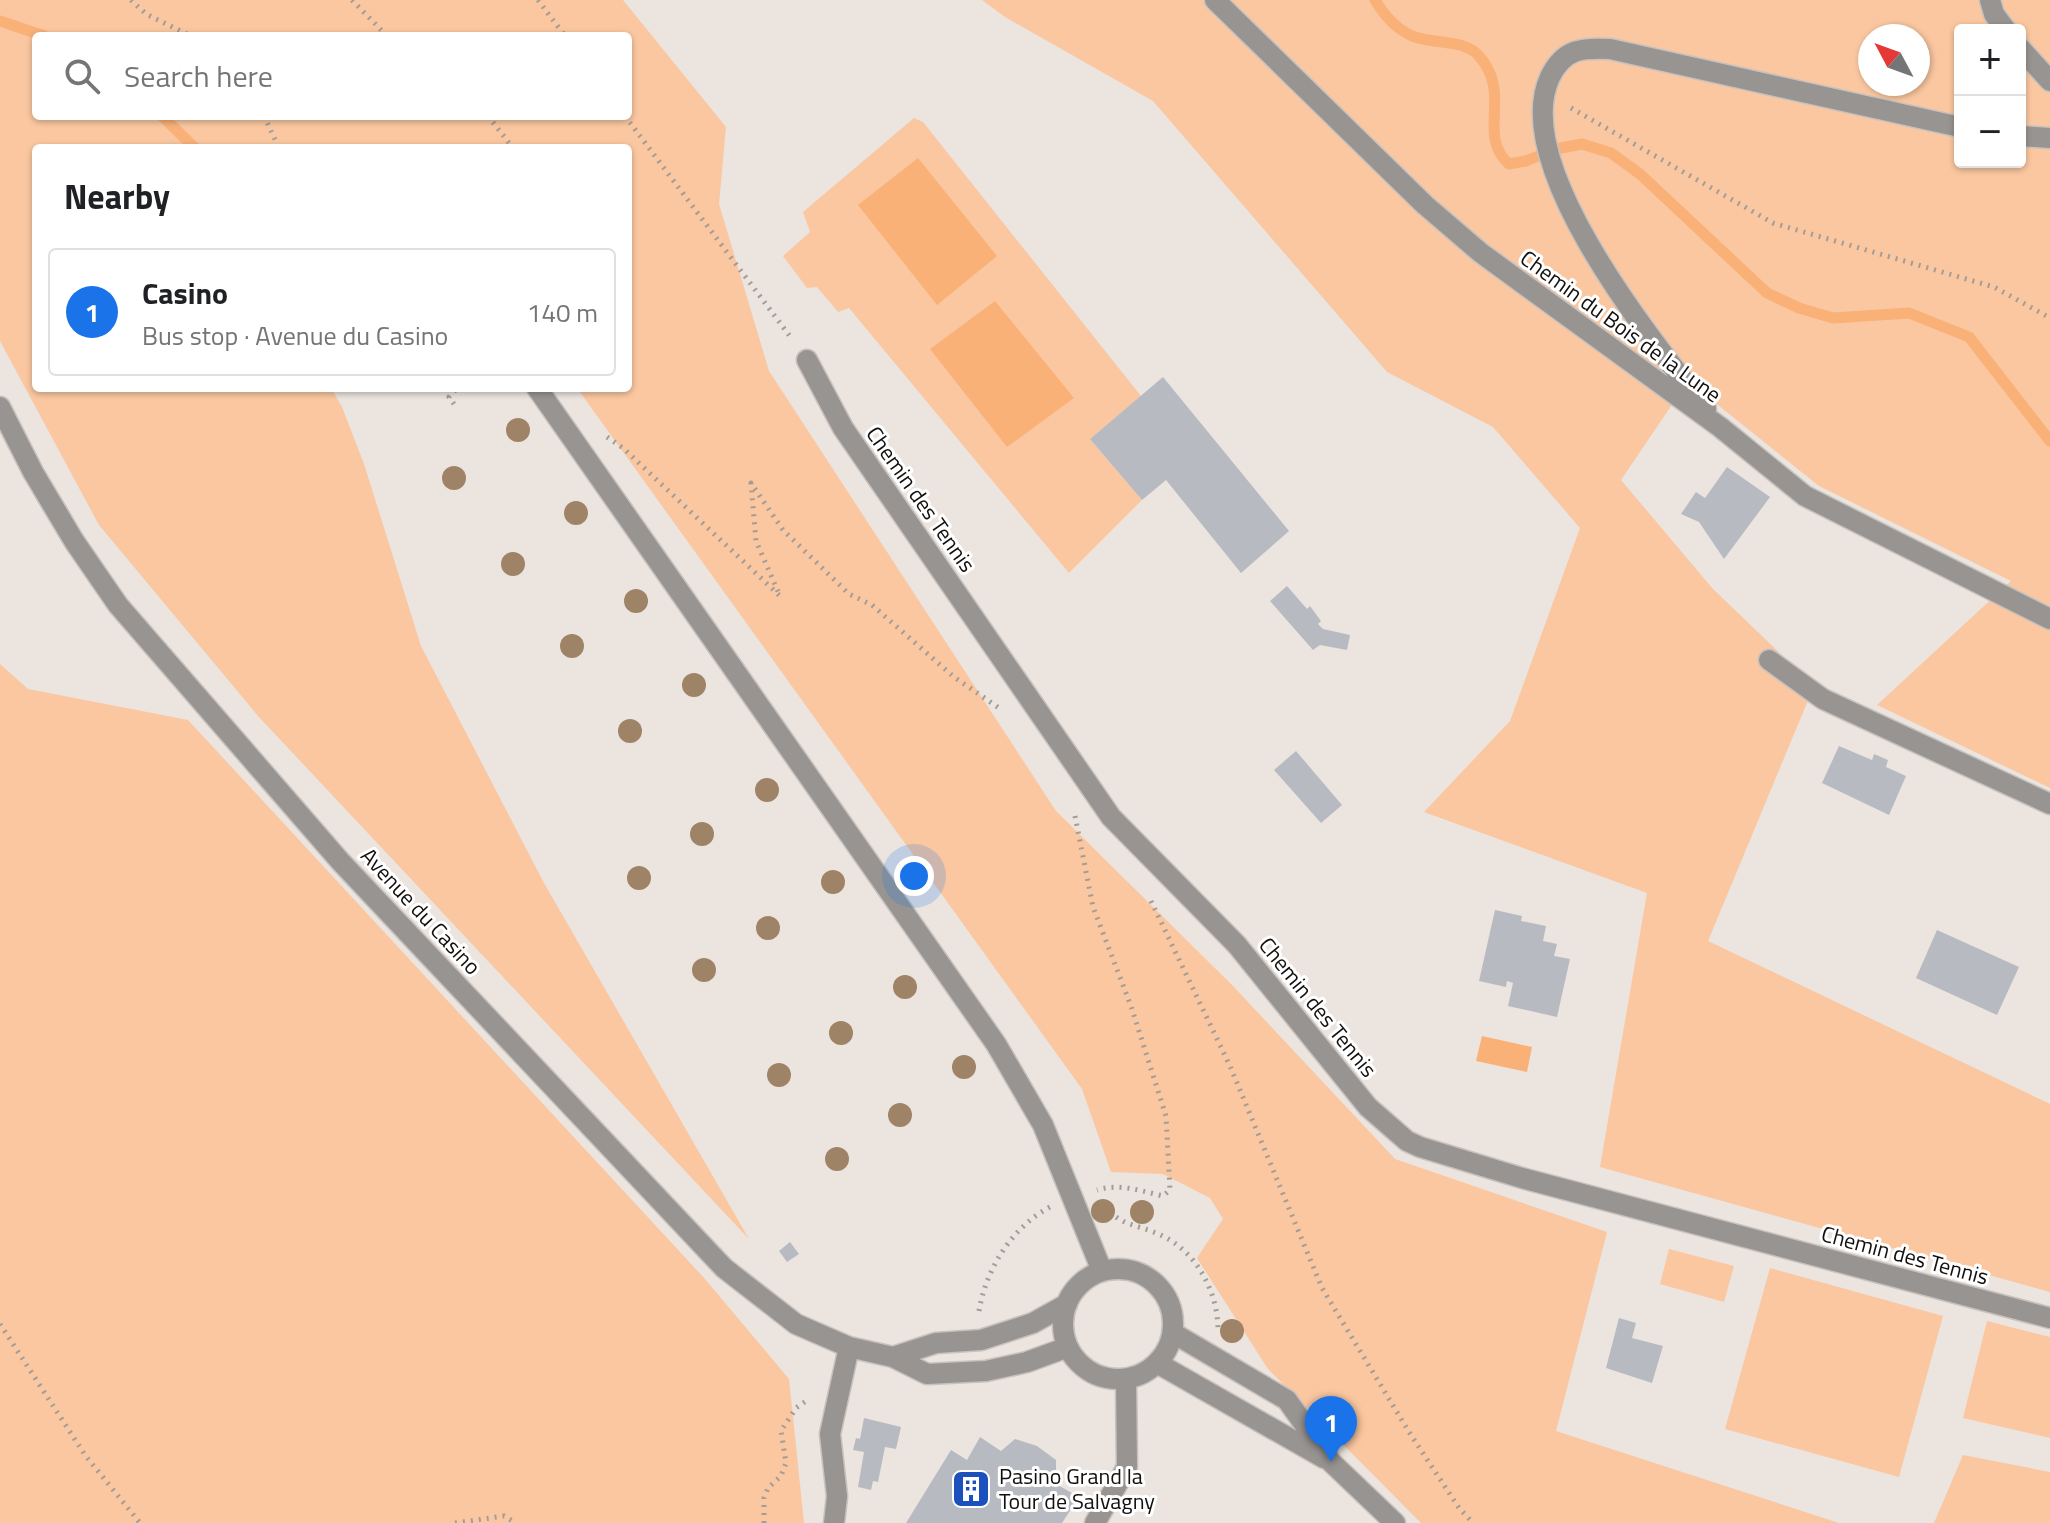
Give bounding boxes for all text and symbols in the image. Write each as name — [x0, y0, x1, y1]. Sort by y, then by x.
north arrow — [1858, 24, 1930, 96]
map controls — [1954, 24, 2026, 168]
button: + — [1954, 24, 2026, 96]
search box — [32, 32, 632, 120]
text: Search here — [124, 53, 273, 99]
icon: search — [60, 54, 104, 98]
button: − — [1954, 96, 2026, 168]
text: Nearby — [64, 170, 170, 222]
street label: Chemin du Bois de la Lune — [1513, 241, 1729, 411]
text: Casino — [142, 270, 228, 316]
text: 1 — [85, 293, 99, 332]
text: 140 m — [527, 293, 598, 332]
text: Bus stop · Avenue du Casino — [142, 316, 448, 355]
street label: Chemin des Tennis — [858, 419, 984, 579]
street label: Avenue du Casino — [353, 840, 489, 982]
your location — [894, 856, 934, 896]
street label: Chemin des Tennis — [1251, 929, 1385, 1085]
street label: Chemin des Tennis — [1818, 1216, 1992, 1294]
pin: 1 — [1305, 1396, 1357, 1462]
place label: Pasino Grand la Tour de Salvagny — [999, 1459, 1155, 1518]
building icon: Pasino Grand la Tour de Salvagny — [950, 1468, 992, 1510]

